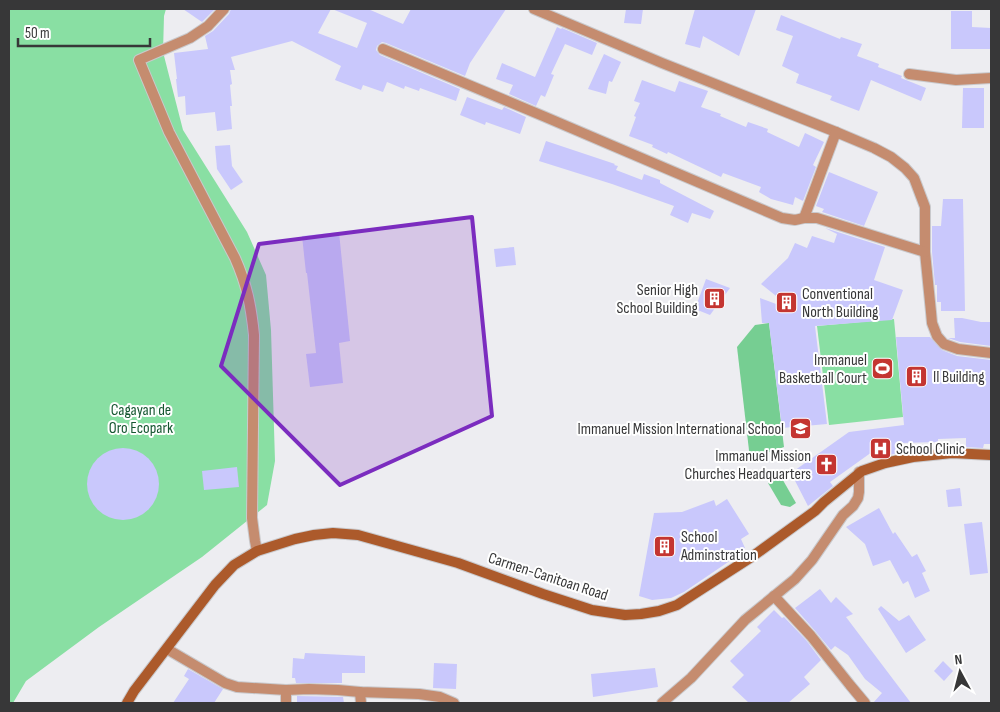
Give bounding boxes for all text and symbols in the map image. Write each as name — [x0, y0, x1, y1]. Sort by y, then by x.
scale bar — [18, 15, 150, 47]
text: 50 m — [25, 24, 50, 43]
place label: Senior High School Building — [616, 281, 698, 318]
place label: Conventional North Building — [802, 285, 879, 322]
building icon: Senior High School Building — [702, 287, 726, 311]
building icon: Conventional North Building — [774, 291, 798, 315]
place label: Immanuel Basketball Court — [779, 351, 867, 388]
sports icon: Immanuel Basketball Court — [871, 357, 895, 381]
building icon: II Building — [905, 365, 929, 389]
place label: II Building — [933, 368, 985, 387]
park label: Cagayan de Oro Ecopark — [109, 401, 173, 438]
school or university icon: Immanuel Mission International School — [788, 417, 812, 441]
place label: Immanuel Mission International School — [577, 420, 784, 439]
hospital icon: School Clinic — [868, 437, 892, 461]
place label: School Clinic — [896, 440, 965, 459]
place label: Immanuel Mission Churches Headquarters — [684, 447, 811, 484]
church icon: Immanuel Mission Churches Headquarters — [815, 453, 839, 477]
place label: School Adminstration — [680, 528, 757, 565]
building icon: School Adminstration — [653, 534, 677, 558]
street label: Carmen-Canitoan Road — [486, 549, 610, 605]
north arrow — [935, 647, 985, 697]
text: N — [954, 651, 963, 668]

